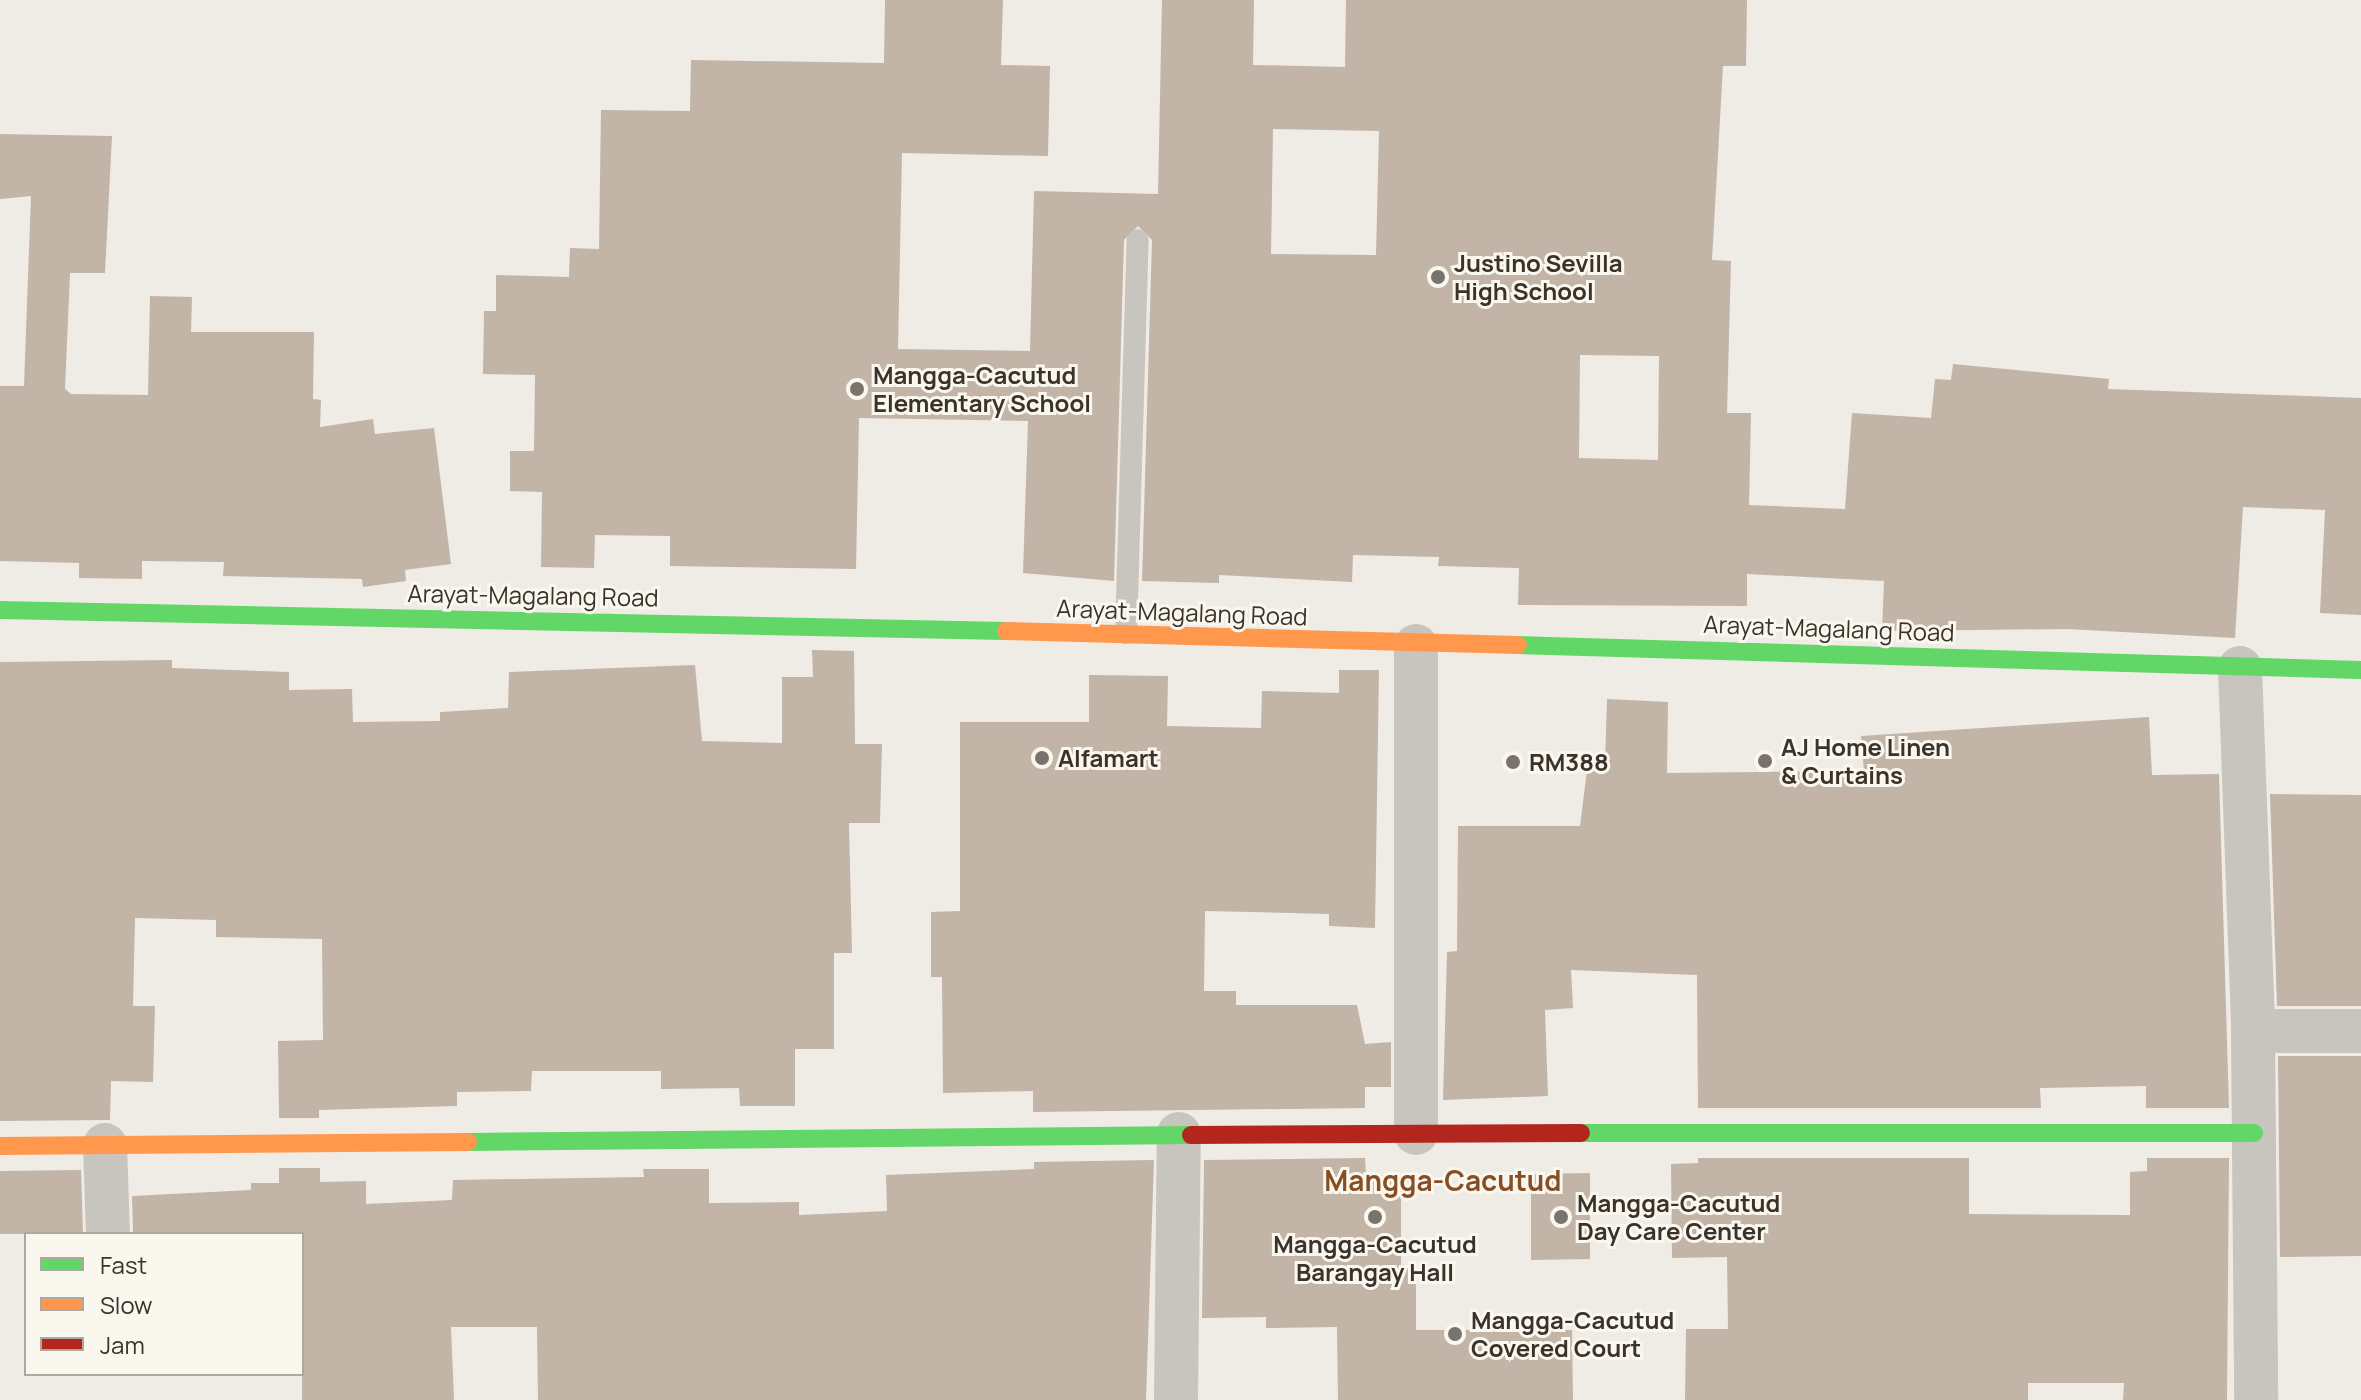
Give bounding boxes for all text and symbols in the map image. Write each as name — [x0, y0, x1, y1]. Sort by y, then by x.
place label: Justino Sevilla High School — [1454, 249, 1623, 305]
marker: Justino Sevilla High School — [1429, 268, 1447, 286]
place label: Mangga-Cacutud Elementary School — [873, 361, 1091, 417]
marker: Mangga-Cacutud Elementary School — [848, 380, 866, 398]
street label: Arayat-Magalang Road — [407, 578, 659, 612]
street label: Arayat-Magalang Road — [1056, 593, 1308, 631]
street label: Arayat-Magalang Road — [1703, 609, 1955, 647]
place label: AJ Home Linen & Curtains — [1781, 733, 1950, 789]
place label: Alfamart — [1058, 744, 1159, 772]
place label: RM388 — [1529, 748, 1609, 776]
marker: Alfamart — [1033, 749, 1051, 767]
marker: AJ Home Linen & Curtains — [1756, 752, 1774, 770]
marker: RM388 — [1504, 753, 1522, 771]
district label: Mangga-Cacutud — [1324, 1163, 1562, 1197]
place label: Mangga-Cacutud Day Care Center — [1577, 1189, 1780, 1245]
marker: Mangga-Cacutud Barangay Hall — [1366, 1208, 1384, 1226]
marker: Mangga-Cacutud Day Care Center — [1552, 1208, 1570, 1226]
place label: Mangga-Cacutud Barangay Hall — [1273, 1230, 1477, 1286]
legend — [24, 1232, 304, 1376]
text: Fast — [100, 1248, 147, 1281]
text: Slow — [100, 1288, 153, 1321]
place label: Mangga-Cacutud Covered Court — [1471, 1306, 1674, 1362]
marker: Mangga-Cacutud Covered Court — [1446, 1325, 1464, 1343]
text: Jam — [100, 1328, 145, 1361]

